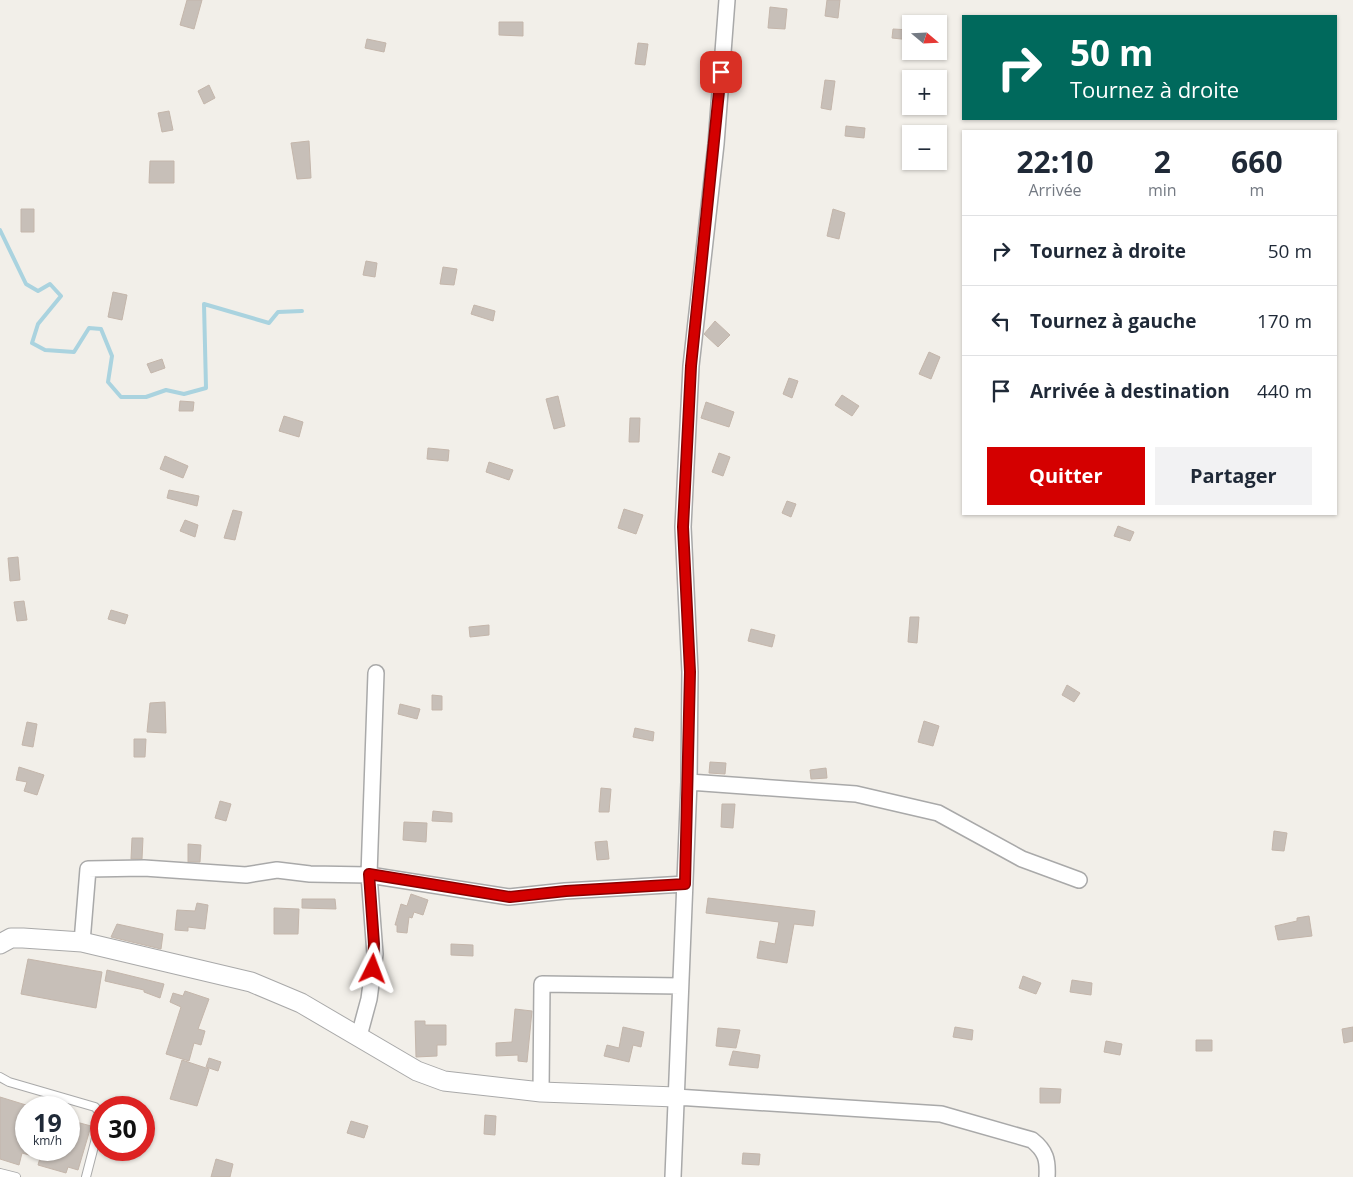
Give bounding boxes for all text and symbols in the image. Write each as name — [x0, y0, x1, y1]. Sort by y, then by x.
north arrow — [902, 15, 948, 60]
map controls — [902, 15, 947, 170]
text: 50 m — [1070, 29, 1153, 76]
icon: right — [987, 35, 1052, 100]
pin — [700, 51, 742, 93]
icon: arrive — [707, 58, 735, 86]
button: + — [902, 70, 947, 115]
text: Tournez à droite — [1070, 74, 1239, 104]
button: − — [902, 125, 947, 170]
text: 22:10 — [1016, 141, 1094, 182]
text: 2 — [1154, 141, 1171, 182]
text: 660 — [1231, 141, 1283, 182]
text: Arrivée — [1028, 179, 1082, 201]
text: min — [1148, 179, 1177, 201]
text: m — [1249, 179, 1264, 201]
icon: right — [987, 237, 1015, 265]
text: Tournez à droite — [1030, 238, 1186, 264]
text: 50 m — [1268, 238, 1312, 264]
icon: left — [987, 307, 1015, 335]
text: Tournez à gauche — [1030, 308, 1196, 334]
text: 170 m — [1257, 308, 1312, 334]
icon: arrive — [987, 377, 1015, 405]
text: Arrivée à destination — [1030, 378, 1230, 404]
text: 440 m — [1257, 378, 1312, 404]
button: Quitter — [987, 447, 1145, 505]
button: Partager — [1155, 447, 1312, 505]
position arrow — [346, 942, 398, 994]
speed limit sign: 30 — [90, 1096, 155, 1161]
text: 19 — [33, 1105, 62, 1139]
text: km/h — [33, 1132, 62, 1149]

